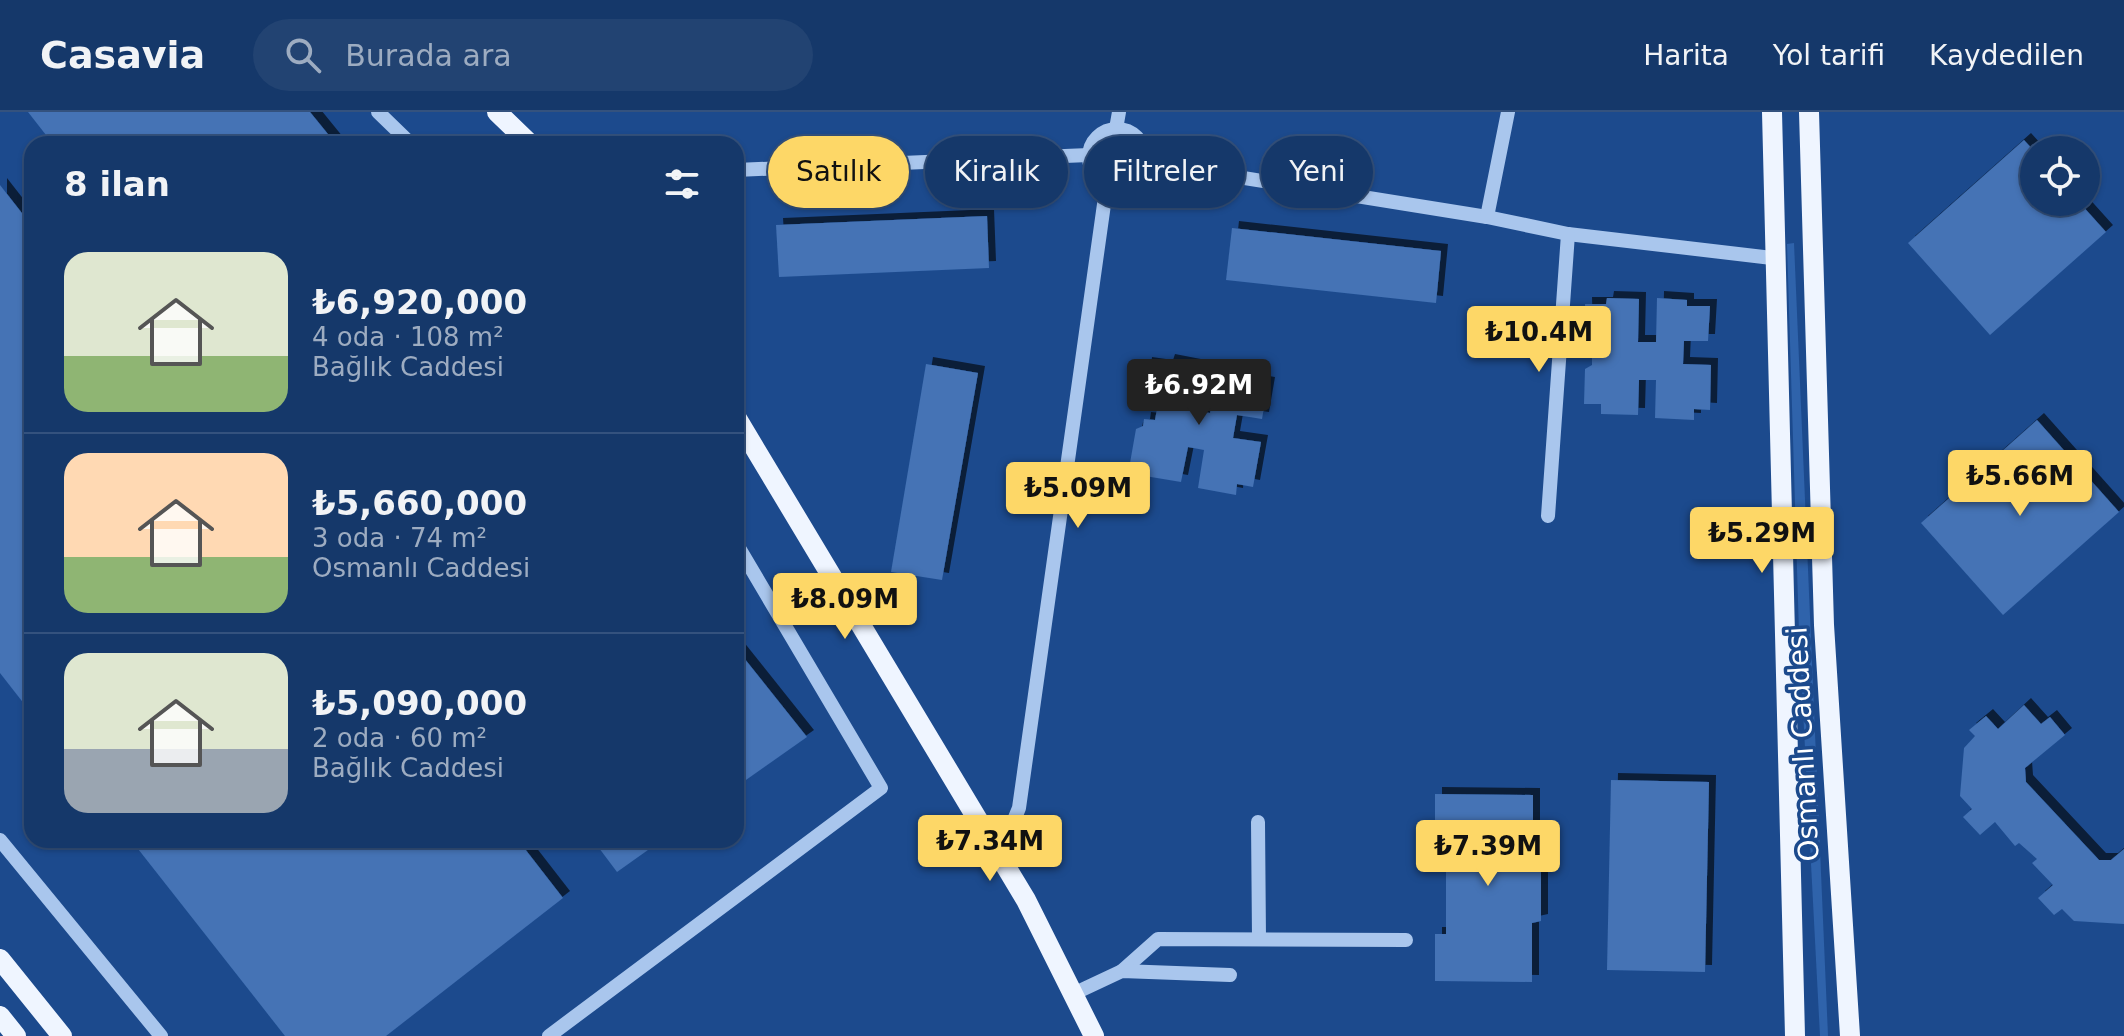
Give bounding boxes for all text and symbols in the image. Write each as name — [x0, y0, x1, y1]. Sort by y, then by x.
search box — [253, 19, 813, 91]
text: Casavia — [40, 33, 205, 77]
icon: search — [281, 33, 325, 77]
text: Burada ara — [345, 38, 512, 73]
text: Harita — [1643, 39, 1729, 72]
text: Yol tarifi — [1773, 39, 1885, 72]
text: Kaydedilen — [1929, 39, 2084, 72]
chip: Satılık — [768, 136, 909, 208]
chip: Kiralık — [925, 136, 1068, 208]
chip: Filtreler — [1084, 136, 1245, 208]
chip: Yeni — [1261, 136, 1373, 208]
map controls — [2020, 136, 2100, 216]
button: locate — [2020, 136, 2100, 216]
icon: filters — [660, 162, 704, 206]
text: 8 ilan — [64, 164, 170, 204]
text: ₺6,920,000 — [312, 282, 527, 322]
icon: home — [128, 284, 224, 380]
pin: ₺10.4M — [1474, 306, 1604, 374]
text: ₺10.4M — [1485, 317, 1593, 347]
text: 4 oda · 108 m² — [312, 322, 504, 352]
text: Bağlık Caddesi — [312, 352, 504, 382]
pin: ₺6.92M — [1134, 359, 1264, 427]
text: ₺6.92M — [1145, 370, 1253, 400]
pin: ₺5.66M — [1955, 450, 2085, 518]
text: ₺5.66M — [1966, 461, 2074, 491]
pin: ₺5.09M — [1013, 462, 1143, 530]
text: ₺5.09M — [1024, 473, 1132, 503]
text: ₺5,660,000 — [312, 483, 527, 523]
icon: home — [128, 485, 224, 581]
pin: ₺5.29M — [1697, 507, 1827, 575]
text: ₺5.29M — [1708, 518, 1816, 548]
text: 3 oda · 74 m² — [312, 523, 487, 553]
text: Osmanlı Caddesi — [312, 553, 530, 583]
pin: ₺8.09M — [780, 573, 910, 641]
text: ₺8.09M — [791, 584, 899, 614]
street label: Osmanlı Caddesi — [1780, 626, 1826, 862]
text: ₺5,090,000 — [312, 683, 527, 723]
icon: home — [128, 685, 224, 781]
text: 2 oda · 60 m² — [312, 723, 487, 753]
text: Bağlık Caddesi — [312, 753, 504, 783]
pin: ₺7.34M — [925, 815, 1055, 883]
pin: ₺7.39M — [1423, 820, 1553, 888]
text: ₺7.34M — [936, 826, 1044, 856]
text: ₺7.39M — [1434, 831, 1542, 861]

